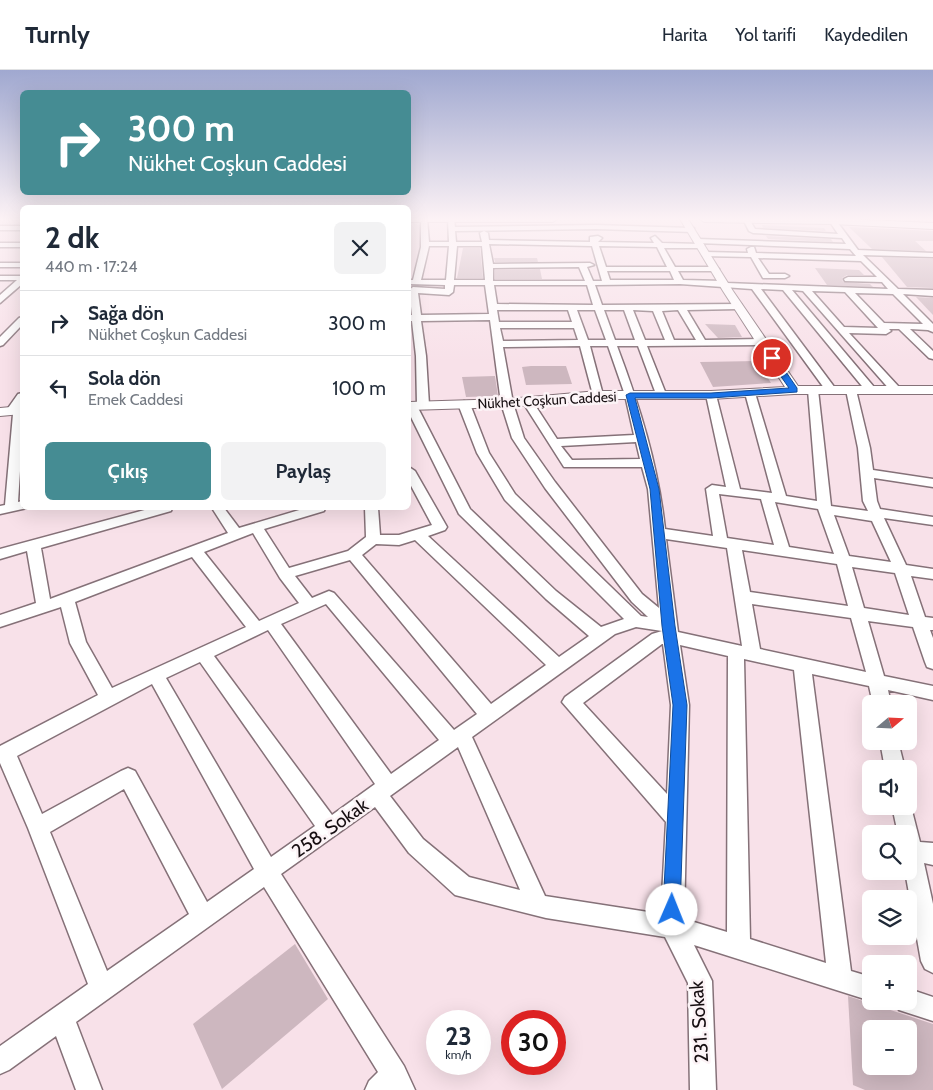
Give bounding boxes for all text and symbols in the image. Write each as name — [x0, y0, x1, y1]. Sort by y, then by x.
text: Turnly — [25, 20, 90, 49]
text: Harita — [662, 24, 707, 46]
text: Yol tarifi — [735, 24, 796, 46]
text: Kaydedilen — [824, 24, 908, 46]
text: 300 m — [128, 107, 235, 150]
icon: right — [45, 110, 110, 175]
text: Nükhet Coşkun Caddesi — [128, 150, 347, 177]
text: 2 dk — [45, 219, 99, 256]
button: close — [334, 222, 386, 274]
text: 440 m · 17:24 — [45, 257, 138, 276]
text: Sağa dön — [88, 302, 164, 325]
icon: right — [45, 309, 73, 337]
text: 300 m — [328, 312, 386, 335]
text: Nükhet Coşkun Caddesi — [88, 325, 247, 344]
pin — [751, 337, 793, 379]
icon: arrive — [758, 344, 786, 372]
text: Sola dön — [88, 367, 161, 390]
icon: left — [45, 374, 73, 402]
text: 100 m — [332, 377, 386, 400]
street label: Nükhet Coşkun Caddesi — [477, 387, 617, 413]
text: Emek Caddesi — [88, 390, 183, 409]
button: Çıkış — [45, 442, 211, 500]
button: Paylaş — [221, 442, 386, 500]
north arrow — [862, 695, 918, 750]
map controls — [862, 695, 917, 1075]
button: sound — [862, 760, 917, 815]
street label: 258. Sokak — [288, 793, 373, 863]
button: search — [862, 825, 917, 880]
position arrow — [645, 883, 697, 935]
button: layers — [862, 890, 917, 945]
button: + — [862, 955, 917, 1010]
street label: 231. Sokak — [685, 980, 713, 1064]
speed limit sign: 30 — [501, 1010, 566, 1075]
button: − — [862, 1020, 917, 1075]
text: 23 — [445, 1021, 472, 1051]
text: km/h — [445, 1047, 472, 1062]

